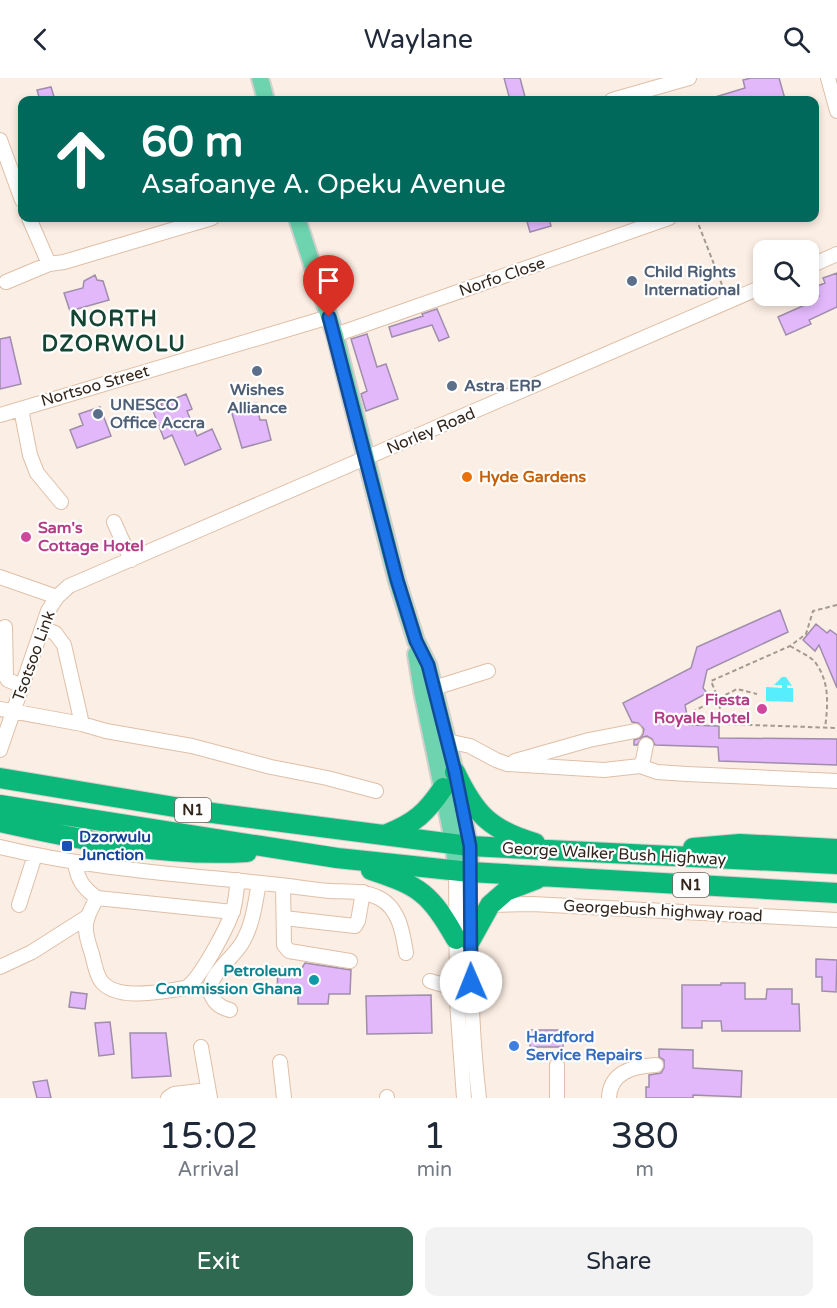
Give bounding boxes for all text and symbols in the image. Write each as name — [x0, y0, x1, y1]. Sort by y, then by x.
icon: back — [24, 23, 57, 56]
text: Waylane — [364, 23, 473, 56]
icon: search — [780, 23, 813, 56]
text: 60 m — [141, 117, 243, 168]
icon: ahead — [42, 120, 120, 198]
text: Asafoanye A. Opeku Avenue — [141, 168, 506, 201]
map controls — [753, 240, 819, 306]
button: search — [753, 240, 819, 306]
street label: Norfo Close — [456, 253, 548, 301]
pin — [303, 255, 354, 317]
place label: Child Rights International — [644, 262, 740, 300]
icon: arrive — [312, 264, 345, 297]
marker: Child Rights International — [625, 274, 639, 288]
district label: NORTH DZORWOLU — [41, 306, 187, 357]
street label: Nortsoo Street — [39, 361, 151, 411]
marker: Wishes Alliance — [250, 364, 264, 378]
place label: Astra ERP — [464, 376, 542, 396]
marker: Astra ERP — [445, 379, 459, 393]
place label: Wishes Alliance — [227, 380, 287, 418]
place label: UNESCO Office Accra — [110, 395, 205, 433]
street label: Norley Road — [384, 403, 478, 459]
marker: UNESCO Office Accra — [91, 407, 105, 421]
place label: Hyde Gardens — [479, 467, 587, 487]
marker: Hyde Gardens — [460, 470, 474, 484]
place label: Sam's Cottage Hotel — [38, 518, 144, 556]
marker: Sam's Cottage Hotel — [19, 530, 33, 544]
street label: Tsotsoo Link — [8, 608, 60, 704]
place label: Fiesta Royale Hotel — [654, 690, 750, 728]
marker: Fiesta Royale Hotel — [755, 702, 769, 716]
road number: N1 — [175, 798, 211, 822]
place label: Dzorwulu Junction — [78, 827, 151, 865]
street label: George Walker Bush Highway — [501, 838, 727, 870]
marker: Dzorwulu Junction — [60, 839, 74, 853]
road number: N1 — [673, 873, 709, 897]
street label: Georgebush highway road — [563, 896, 763, 926]
position arrow — [439, 950, 503, 1014]
place label: Petroleum Commission Ghana — [155, 961, 302, 999]
marker: Petroleum Commission Ghana — [307, 973, 321, 987]
place label: Hardford Service Repairs — [526, 1027, 643, 1065]
marker: Hardford Service Repairs — [507, 1039, 521, 1053]
text: 15:02 — [158, 1115, 258, 1158]
text: 1 — [423, 1115, 446, 1158]
text: 380 — [611, 1115, 679, 1158]
text: Arrival — [177, 1158, 239, 1182]
text: min — [417, 1158, 452, 1182]
text: m — [635, 1158, 654, 1182]
button: Exit — [24, 1227, 413, 1296]
button: Share — [425, 1227, 813, 1296]

